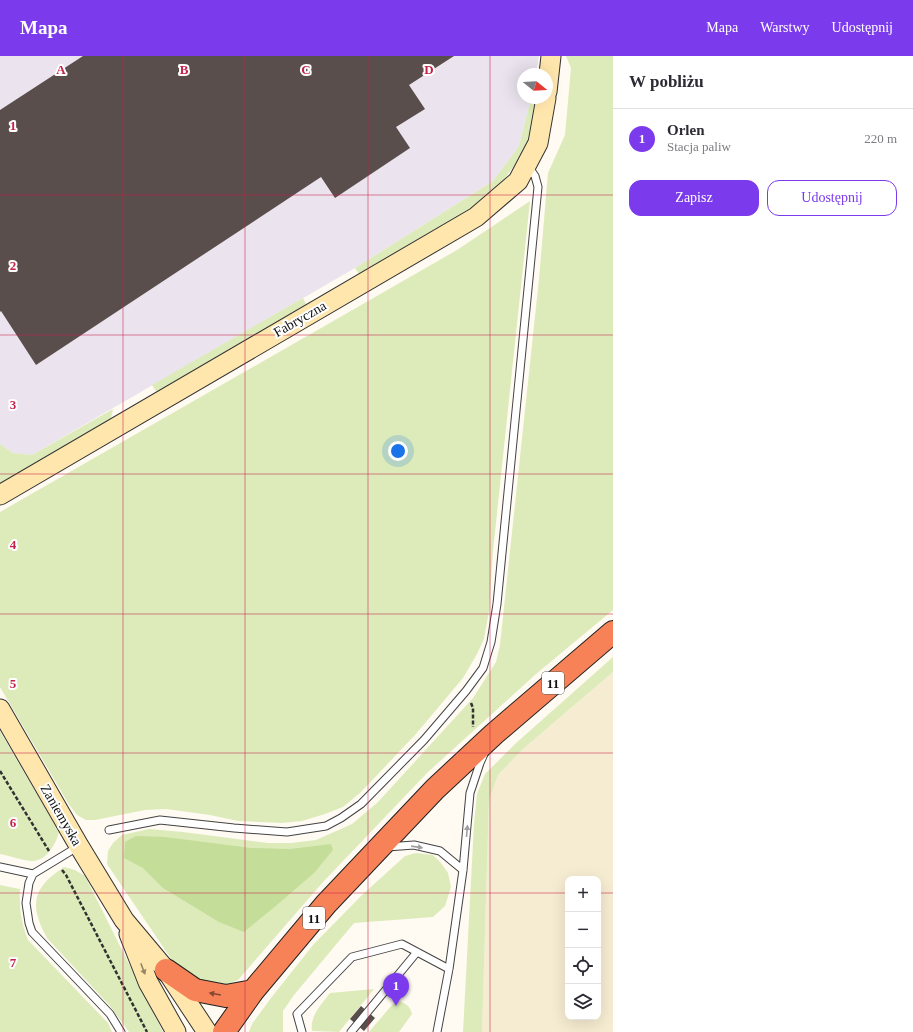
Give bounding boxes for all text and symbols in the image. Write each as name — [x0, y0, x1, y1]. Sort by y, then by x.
text: Mapa — [20, 17, 68, 38]
text: Mapa — [706, 20, 738, 35]
text: Warstwy — [760, 20, 810, 35]
text: Udostępnij — [832, 20, 893, 35]
text: A — [56, 62, 66, 77]
text: B — [180, 62, 189, 77]
text: C — [301, 62, 311, 77]
text: D — [424, 62, 434, 77]
north arrow — [517, 68, 553, 104]
text: W pobliżu — [629, 72, 704, 91]
text: 1 — [10, 118, 16, 133]
text: Orlen — [667, 122, 705, 138]
text: 1 — [639, 131, 645, 146]
text: 220 m — [864, 131, 897, 146]
text: Stacja paliw — [667, 139, 731, 154]
button: Zapisz — [629, 180, 759, 216]
button: Udostępnij — [767, 180, 897, 216]
text: 2 — [10, 258, 16, 273]
street label: Fabryczna — [271, 298, 330, 340]
text: 3 — [10, 397, 17, 412]
your location — [388, 441, 408, 461]
text: 4 — [10, 537, 17, 552]
road number: 11 — [542, 672, 564, 694]
text: 5 — [10, 676, 17, 691]
street label: Zaniemyska — [37, 782, 85, 849]
text: 6 — [10, 815, 17, 830]
one-way arrow — [463, 825, 470, 837]
one-way arrow — [411, 843, 423, 850]
map controls — [565, 876, 601, 1020]
button: + — [565, 876, 601, 912]
road number: 11 — [303, 907, 325, 929]
button: − — [565, 912, 601, 948]
button: locate — [565, 948, 601, 984]
text: 7 — [10, 955, 17, 970]
one-way arrow — [141, 963, 147, 975]
pin: 1 — [383, 973, 409, 1006]
button: layers — [565, 984, 601, 1020]
one-way arrow — [209, 991, 221, 997]

